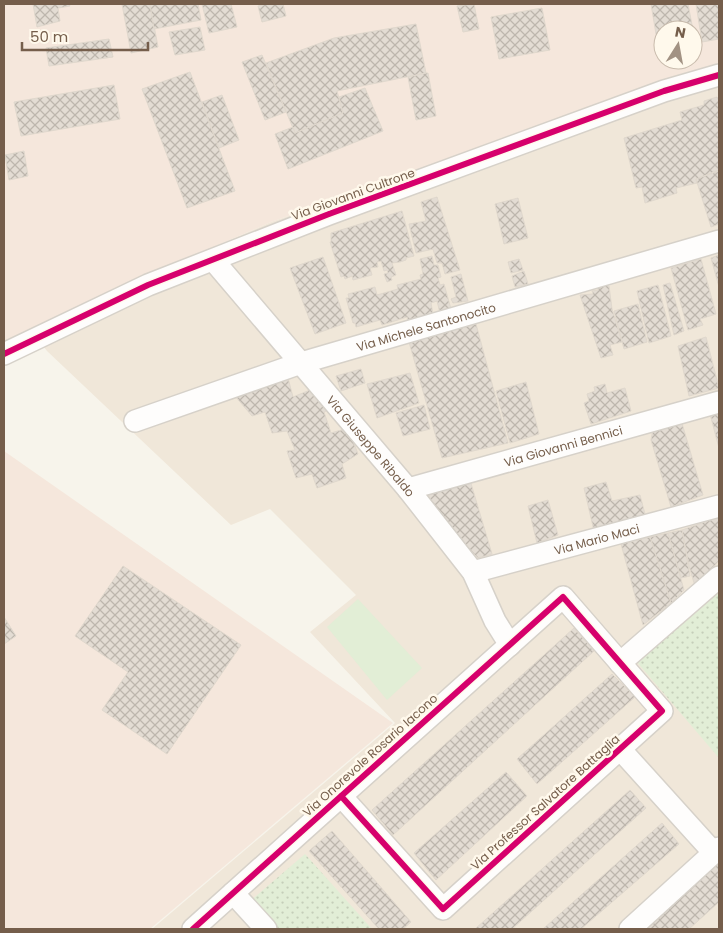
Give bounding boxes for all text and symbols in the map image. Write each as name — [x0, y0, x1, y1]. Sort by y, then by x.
scale bar — [22, 20, 149, 52]
north arrow — [653, 20, 703, 70]
text: N — [673, 21, 688, 43]
text: 50 m — [30, 26, 68, 47]
street label: Via Giovanni Cultrone — [289, 164, 417, 224]
street label: Via Michele Santonocito — [354, 298, 498, 355]
street label: Via Giuseppe Ribaldo — [323, 391, 419, 500]
street label: Via Giovanni Bennici — [502, 421, 624, 470]
street label: Via Mario Maci — [552, 519, 641, 558]
street label: Via Onorevole Rosario Iacono — [299, 690, 441, 820]
street label: Via Professor Salvatore Battaglia — [467, 730, 623, 874]

